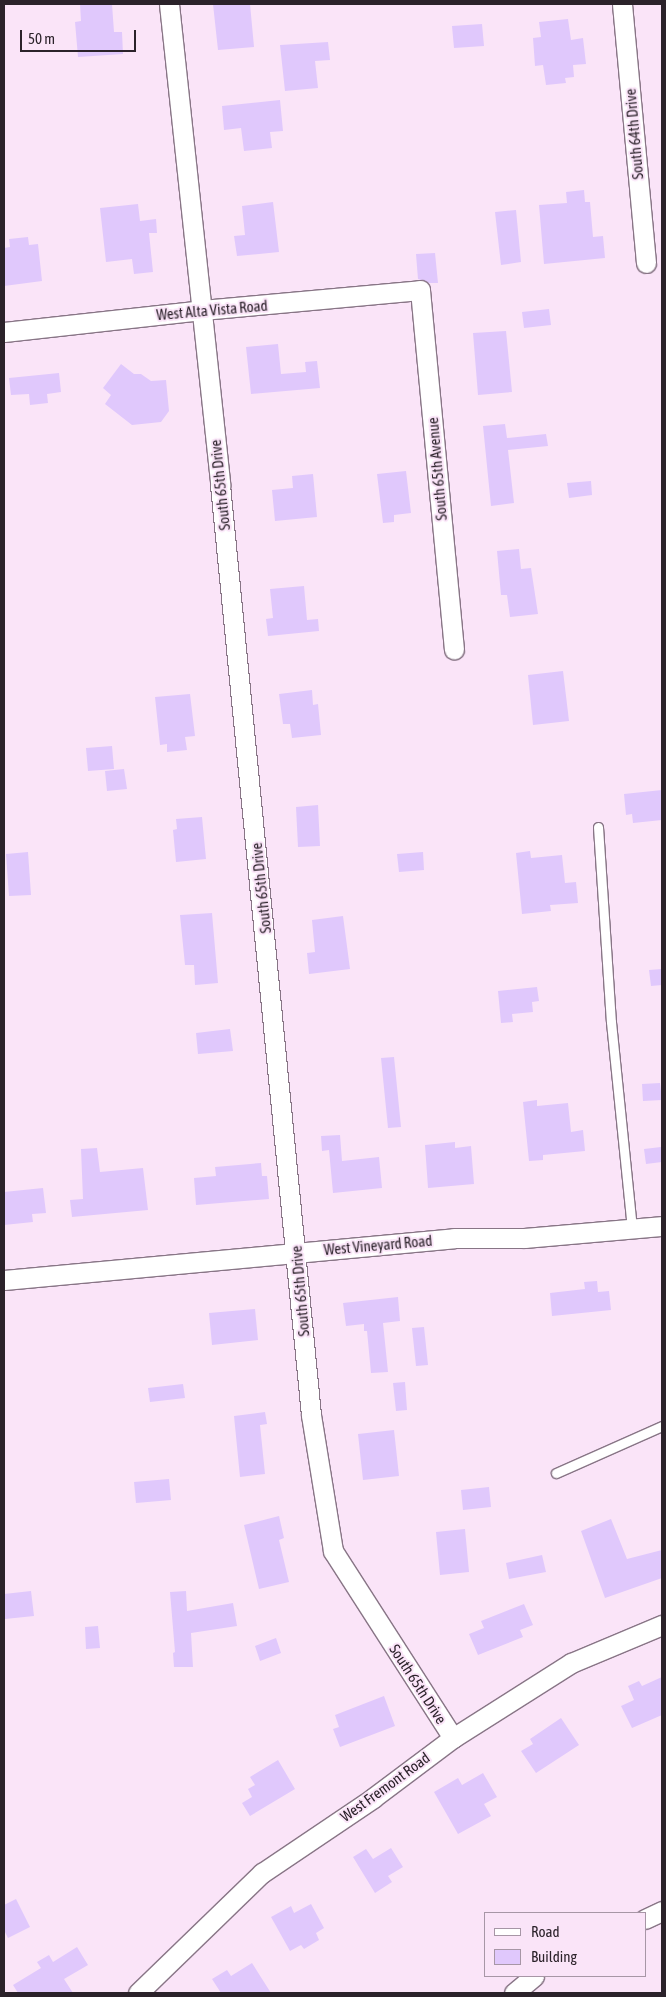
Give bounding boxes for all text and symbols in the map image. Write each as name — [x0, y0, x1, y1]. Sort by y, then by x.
scale bar — [22, 20, 139, 52]
text: 50 m — [28, 30, 55, 47]
street label: South 64th Drive — [621, 88, 647, 180]
street label: West Alta Vista Road — [156, 296, 268, 324]
street label: South 65th Avenue — [424, 417, 450, 521]
street label: South 65th Drive — [206, 439, 234, 531]
street label: South 65th Drive — [247, 842, 275, 934]
street label: West Vineyard Road — [323, 1231, 433, 1259]
street label: South 65th Drive — [287, 1245, 313, 1337]
street label: South 65th Drive — [386, 1641, 450, 1727]
street label: West Fremont Road — [337, 1749, 433, 1825]
legend — [483, 1912, 646, 1977]
text: Road — [531, 1923, 560, 1940]
text: Building — [531, 1948, 577, 1965]

